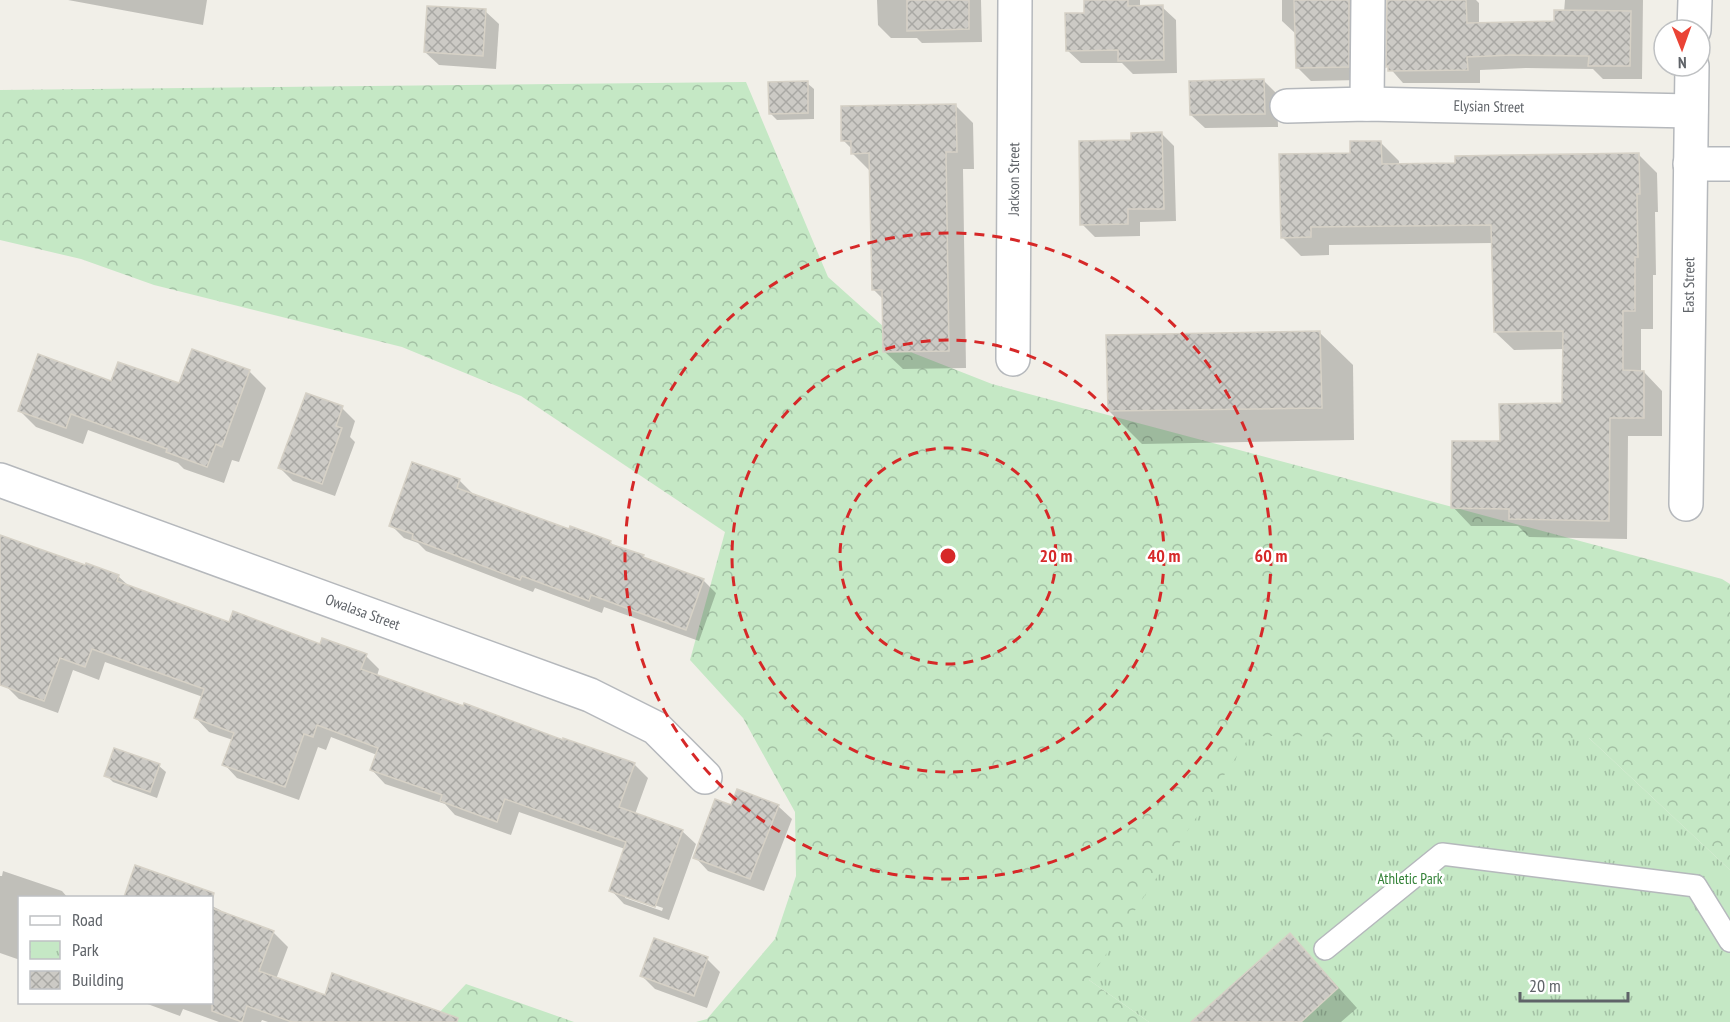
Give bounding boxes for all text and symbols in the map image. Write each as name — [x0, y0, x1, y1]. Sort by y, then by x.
north arrow — [1652, 18, 1712, 78]
text: N — [1678, 53, 1687, 73]
street label: Elysian Street — [1453, 96, 1525, 116]
street label: Jackson Street — [1004, 142, 1023, 217]
street label: East Street — [1679, 257, 1698, 313]
text: 20 m — [1040, 544, 1072, 567]
text: 40 m — [1148, 544, 1180, 567]
text: 60 m — [1255, 544, 1287, 567]
centre of rings — [938, 546, 958, 566]
street label: Owalasa Street — [323, 589, 403, 634]
park label: Athletic Park — [1377, 869, 1443, 888]
legend — [18, 896, 213, 1004]
text: Road — [72, 908, 103, 931]
text: Park — [72, 938, 99, 961]
scale bar — [1520, 965, 1628, 1003]
text: Building — [72, 968, 124, 991]
text: 20 m — [1529, 974, 1561, 997]

